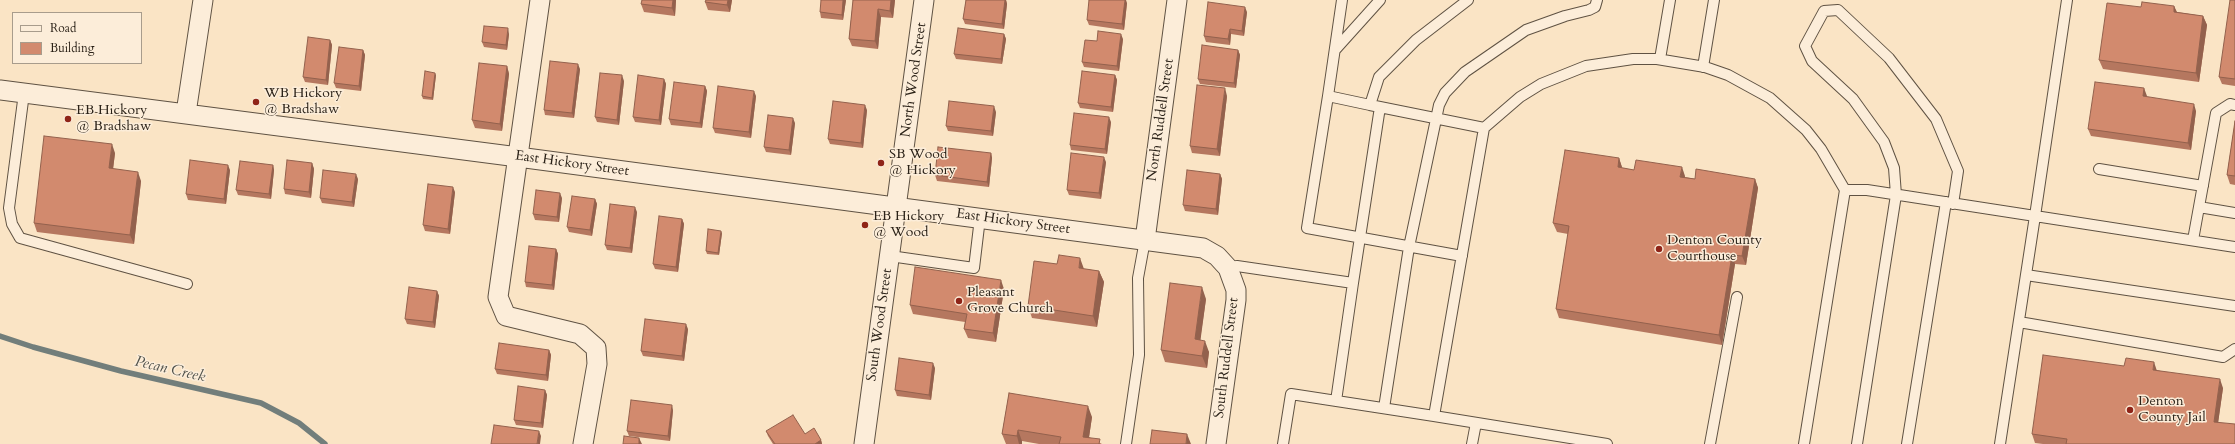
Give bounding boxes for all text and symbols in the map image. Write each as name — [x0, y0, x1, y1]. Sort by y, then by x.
legend — [12, 12, 142, 64]
text: Road — [50, 20, 76, 36]
street label: North Wood Street — [898, 21, 930, 139]
text: Building — [50, 40, 94, 56]
street label: North Ruddell Street — [1144, 58, 1178, 182]
place label: WB Hickory @ Bradshaw — [264, 86, 342, 118]
marker: WB Hickory @ Bradshaw — [251, 97, 261, 107]
place label: EB Hickory @ Bradshaw — [76, 103, 151, 136]
marker: EB Hickory @ Bradshaw — [63, 114, 73, 124]
place label: SB Wood @ Hickory — [889, 147, 956, 180]
street label: East Hickory Street — [514, 148, 630, 180]
marker: SB Wood @ Hickory — [876, 158, 886, 168]
street label: East Hickory Street — [955, 206, 1071, 238]
place label: EB Hickory @ Wood — [873, 209, 945, 242]
marker: EB Hickory @ Wood — [860, 220, 870, 230]
place label: Denton County Courthouse — [1667, 233, 1762, 266]
marker: Denton County Courthouse — [1654, 244, 1664, 254]
street label: South Wood Street — [864, 268, 896, 382]
place label: Pleasant Grove Church — [967, 285, 1053, 318]
marker: Pleasant Grove Church — [954, 296, 964, 306]
street label: South Ruddell Street — [1211, 297, 1243, 419]
water label: Pecan Creek — [133, 353, 207, 387]
place label: Denton County Jail — [2138, 394, 2206, 426]
marker: Denton County Jail — [2125, 405, 2135, 415]

